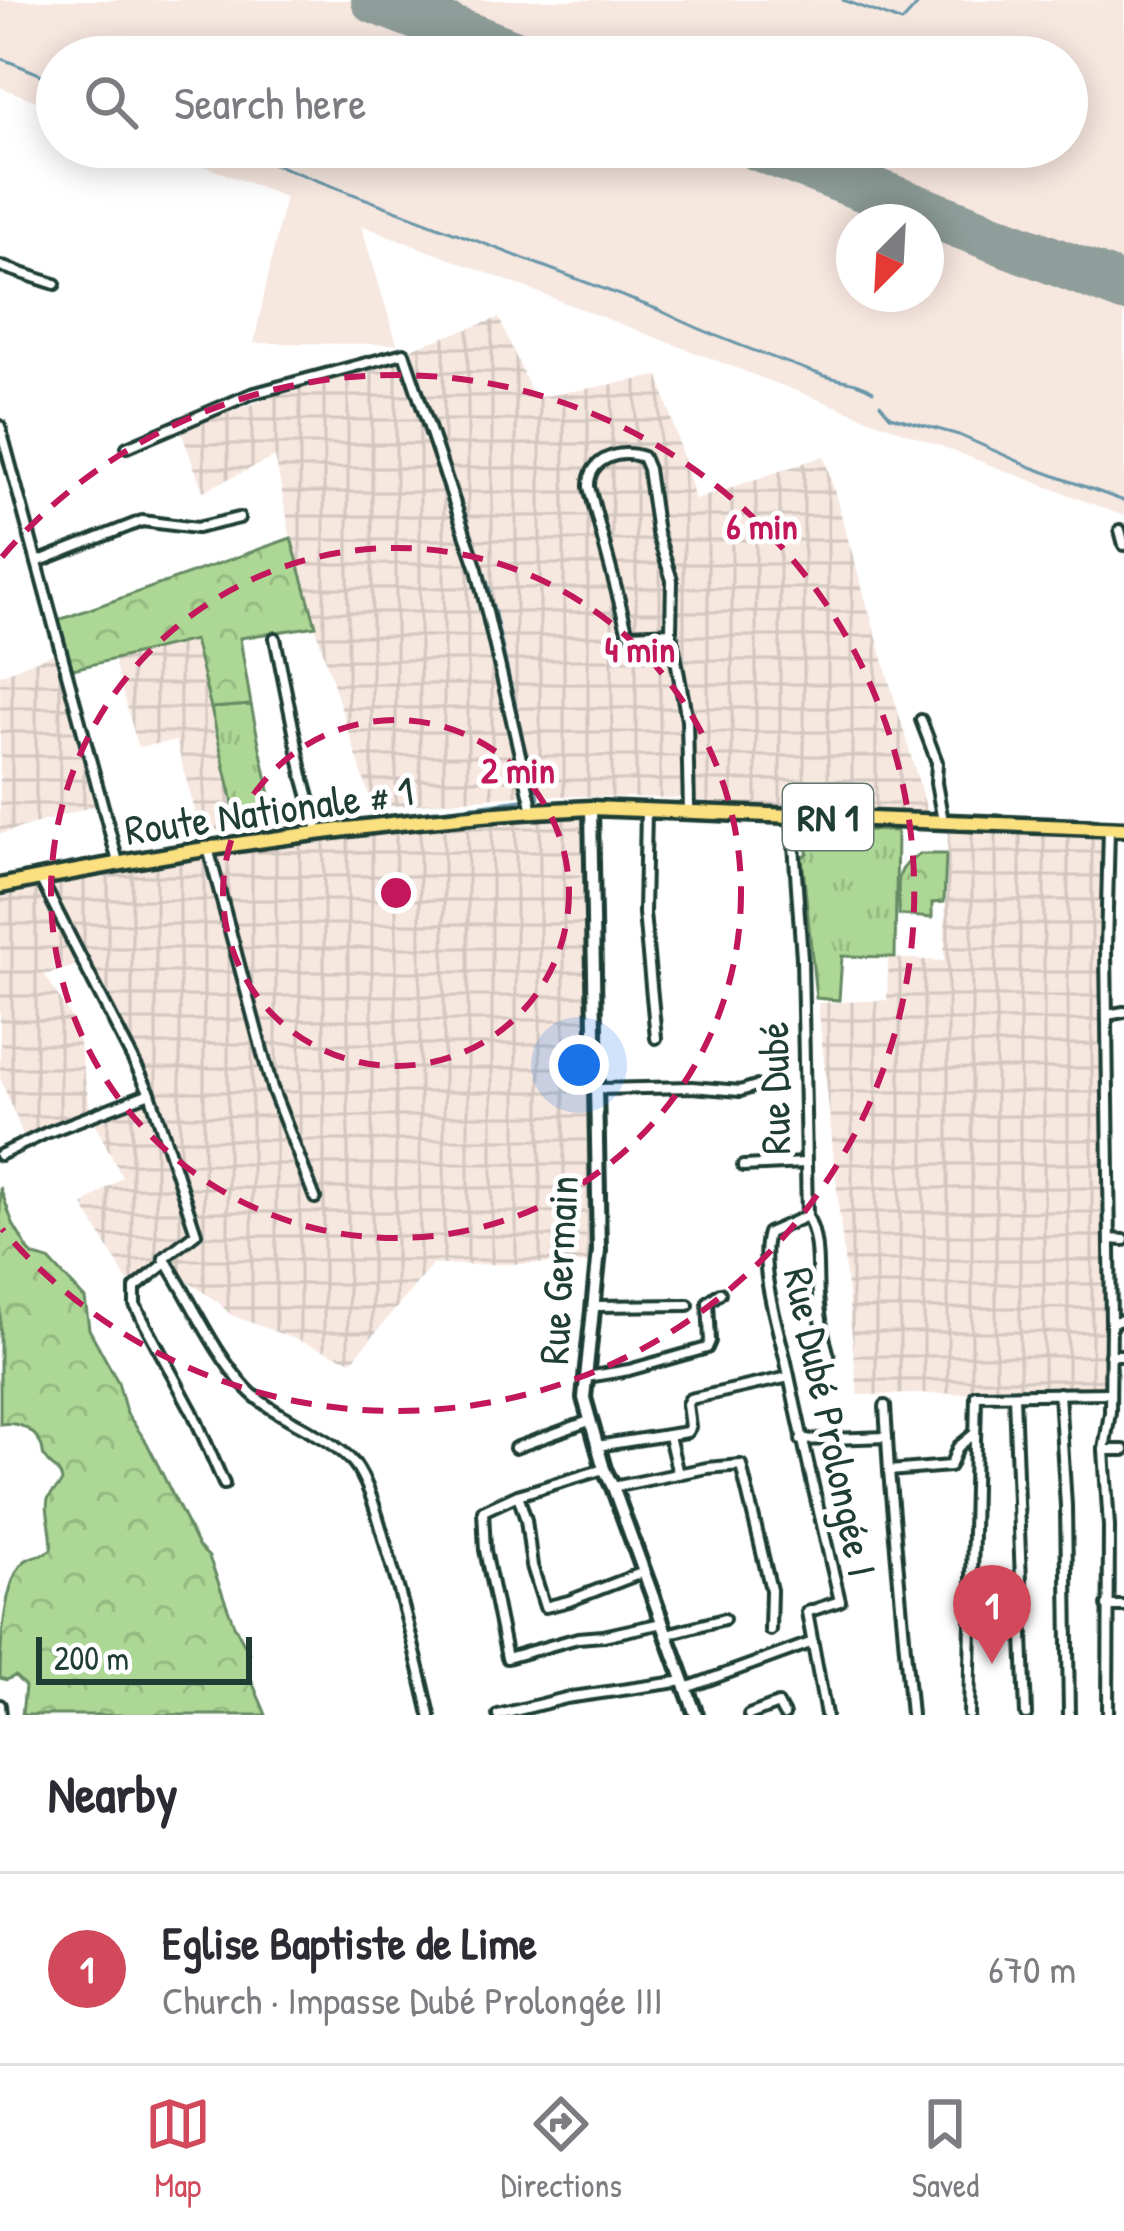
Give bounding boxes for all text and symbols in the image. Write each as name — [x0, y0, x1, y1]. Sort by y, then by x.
search box — [36, 36, 1088, 168]
icon: search — [78, 69, 144, 135]
text: Search here — [174, 72, 366, 133]
north arrow — [836, 204, 944, 312]
text: 6 min — [726, 501, 798, 550]
text: 4 min — [605, 624, 675, 673]
text: 2 min — [481, 745, 555, 794]
street label: Route Nationale # 1 — [121, 761, 417, 858]
road number: RN 1 — [783, 784, 873, 850]
centre of rings — [375, 872, 417, 914]
street label: Rue Dubé — [744, 1021, 803, 1155]
your location — [549, 1035, 609, 1095]
street label: Rue Germain — [524, 1174, 591, 1366]
street label: Rue Dubé Prolongée I — [771, 1262, 892, 1582]
pin: 1 — [953, 1565, 1031, 1664]
scale bar — [36, 1631, 252, 1684]
text: 200 m — [54, 1636, 129, 1680]
text: Nearby — [48, 1759, 178, 1828]
text: Eglise Baptiste de Lime — [162, 1912, 537, 1973]
text: 1 — [80, 1942, 94, 1995]
text: 670 m — [988, 1942, 1076, 1995]
text: Church · Impasse Dubé Prolongée III — [162, 1973, 663, 2026]
tab: Map — [145, 2091, 211, 2207]
tab: Directions — [501, 2091, 622, 2207]
tab: Saved — [912, 2091, 979, 2207]

